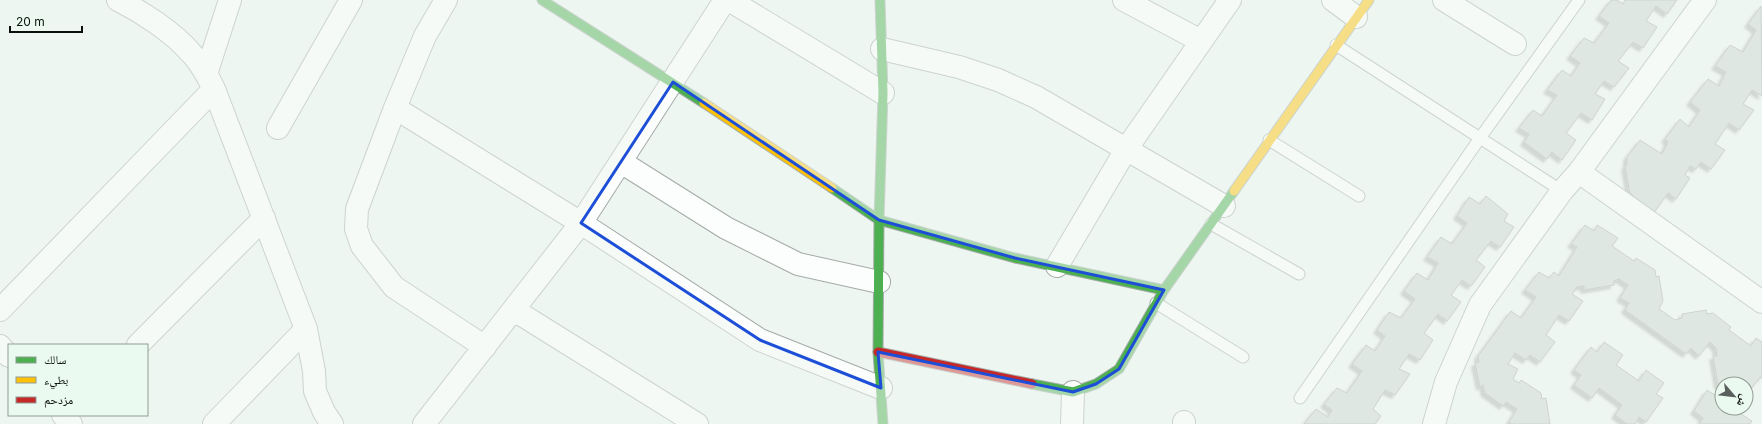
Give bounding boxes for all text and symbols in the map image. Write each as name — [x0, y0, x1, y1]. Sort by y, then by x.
scale bar — [10, 8, 82, 34]
text: 20 m — [16, 14, 45, 29]
legend — [8, 344, 148, 416]
text: سالك — [44, 352, 66, 367]
text: بطيء — [44, 372, 68, 390]
north arrow — [1714, 376, 1754, 416]
text: مزدحم — [44, 392, 73, 408]
text: ش — [1733, 392, 1752, 409]

